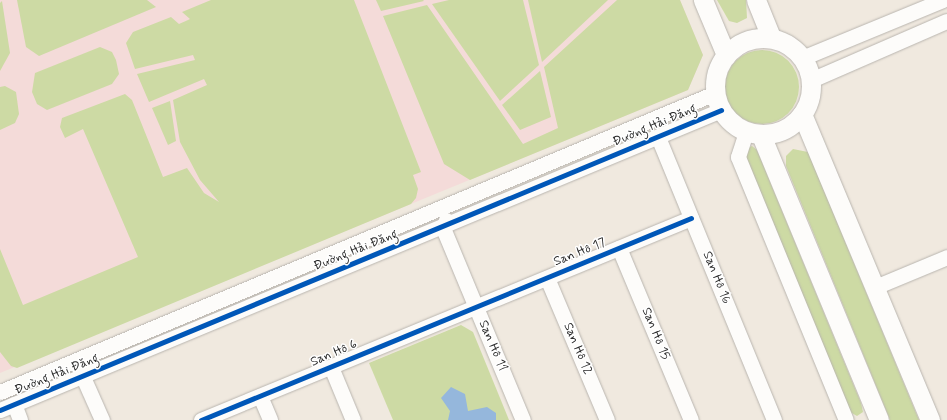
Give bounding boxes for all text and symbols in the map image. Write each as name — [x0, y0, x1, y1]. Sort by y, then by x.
street label: Đường Hải Đăng — [611, 101, 699, 151]
street label: Đường Hải Đăng — [312, 227, 400, 275]
street label: San Hô 17 — [552, 236, 608, 270]
street label: San Hô 16 — [698, 249, 734, 307]
street label: San Hô 15 — [637, 306, 673, 362]
street label: San Hô 11 — [474, 318, 510, 374]
street label: San Hô 12 — [559, 321, 595, 377]
street label: San Hô 6 — [308, 337, 360, 371]
street label: Đường Hải Đăng — [13, 351, 101, 399]

